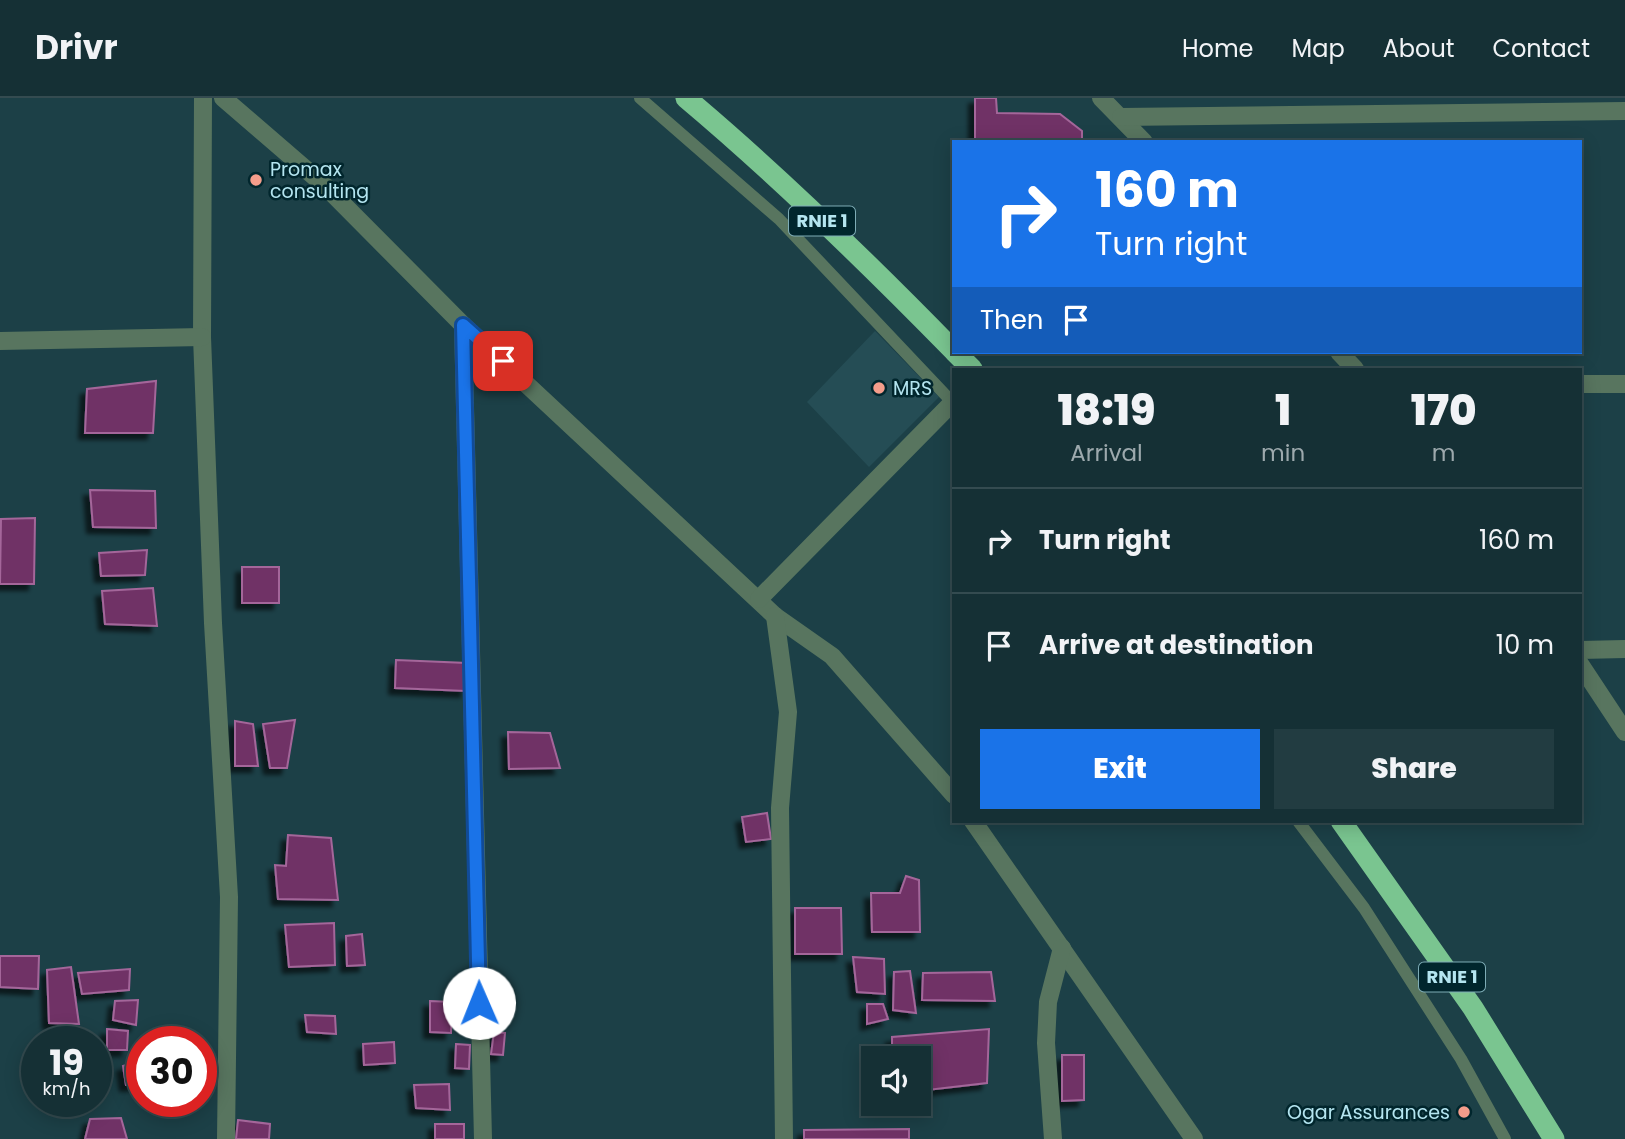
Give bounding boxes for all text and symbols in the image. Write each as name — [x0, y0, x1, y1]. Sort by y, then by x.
text: Drivr — [35, 24, 118, 71]
text: Home — [1182, 32, 1254, 65]
text: Map — [1292, 32, 1345, 65]
text: About — [1383, 32, 1454, 65]
text: Contact — [1492, 32, 1590, 65]
place label: Promax consulting — [270, 156, 369, 205]
text: 160 m — [1095, 156, 1239, 224]
icon: right — [980, 168, 1071, 259]
marker: Promax consulting — [248, 172, 264, 188]
road number: RNIE 1 — [789, 207, 855, 236]
text: Turn right — [1095, 221, 1247, 266]
icon: arrive — [1057, 301, 1095, 339]
text: Then — [980, 302, 1043, 338]
pin — [473, 331, 533, 391]
icon: arrive — [484, 342, 522, 380]
place label: MRS — [893, 375, 932, 402]
marker: MRS — [871, 380, 887, 396]
text: 18:19 — [1058, 381, 1156, 440]
text: 1 — [1275, 381, 1291, 440]
text: 170 — [1411, 381, 1476, 440]
text: Arrival — [1070, 437, 1143, 469]
text: min — [1261, 437, 1305, 469]
text: m — [1432, 437, 1455, 469]
icon: right — [980, 522, 1018, 560]
text: Turn right — [1039, 522, 1171, 558]
text: 160 m — [1479, 522, 1554, 558]
icon: arrive — [980, 627, 1018, 665]
text: Arrive at destination — [1039, 627, 1314, 663]
text: 10 m — [1496, 627, 1554, 663]
button: Exit — [980, 729, 1260, 809]
button: Share — [1274, 729, 1554, 809]
road number: RNIE 1 — [1419, 962, 1485, 992]
position arrow — [442, 966, 516, 1040]
speed limit sign: 30 — [126, 1026, 217, 1117]
text: 19 — [49, 1038, 84, 1087]
map controls — [861, 1046, 931, 1116]
button: sound — [861, 1046, 931, 1116]
text: km/h — [43, 1076, 90, 1101]
place label: Ogar Assurances — [1287, 1099, 1450, 1126]
marker: Ogar Assurances — [1456, 1104, 1472, 1120]

